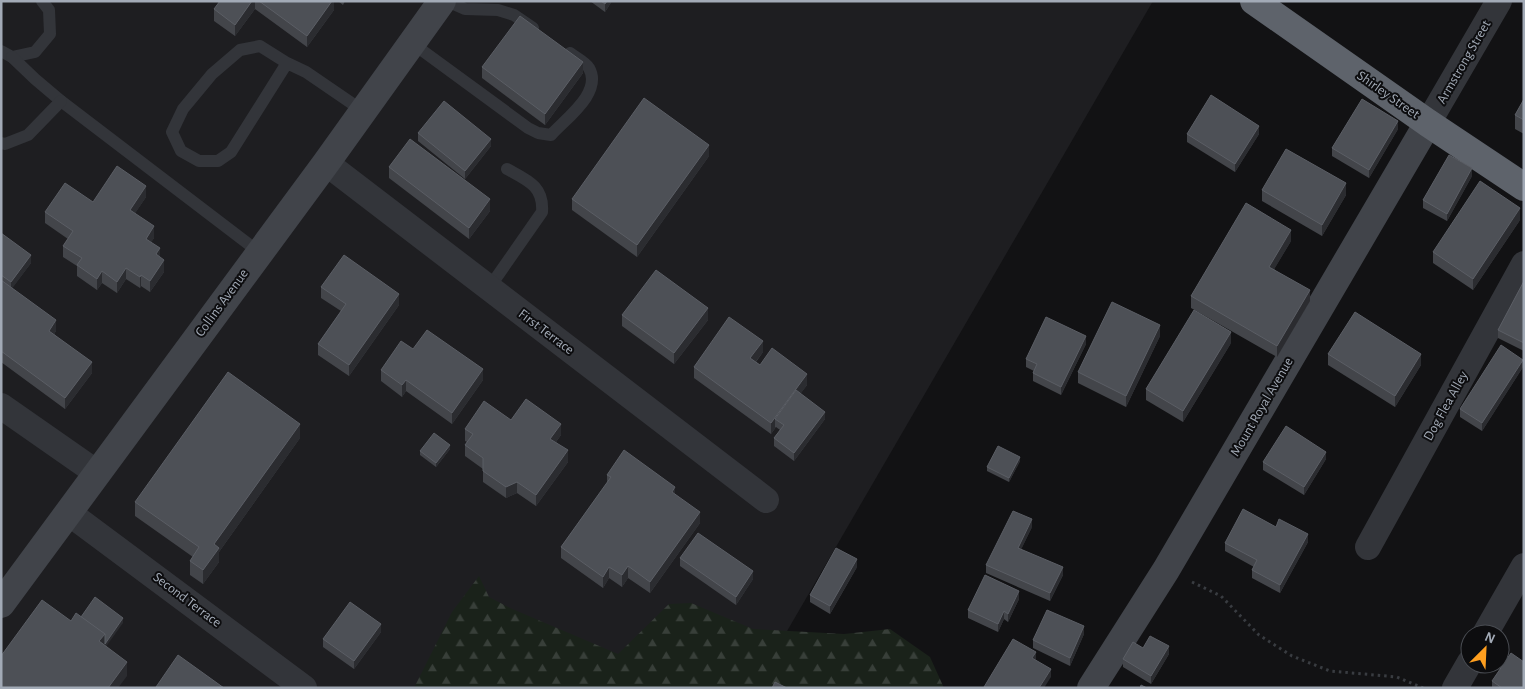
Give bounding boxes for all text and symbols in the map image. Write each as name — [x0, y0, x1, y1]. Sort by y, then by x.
street label: Armstrong Street — [1434, 17, 1494, 106]
street label: Shirley Street — [1354, 68, 1422, 122]
street label: Collins Avenue — [193, 267, 251, 339]
street label: First Terrace — [516, 307, 576, 357]
street label: Mount Royal Avenue — [1228, 355, 1296, 459]
street label: Dog Flea Alley — [1421, 369, 1471, 443]
street label: Second Terrace — [150, 570, 224, 630]
north arrow — [1460, 624, 1510, 674]
text: N — [1483, 630, 1497, 646]

